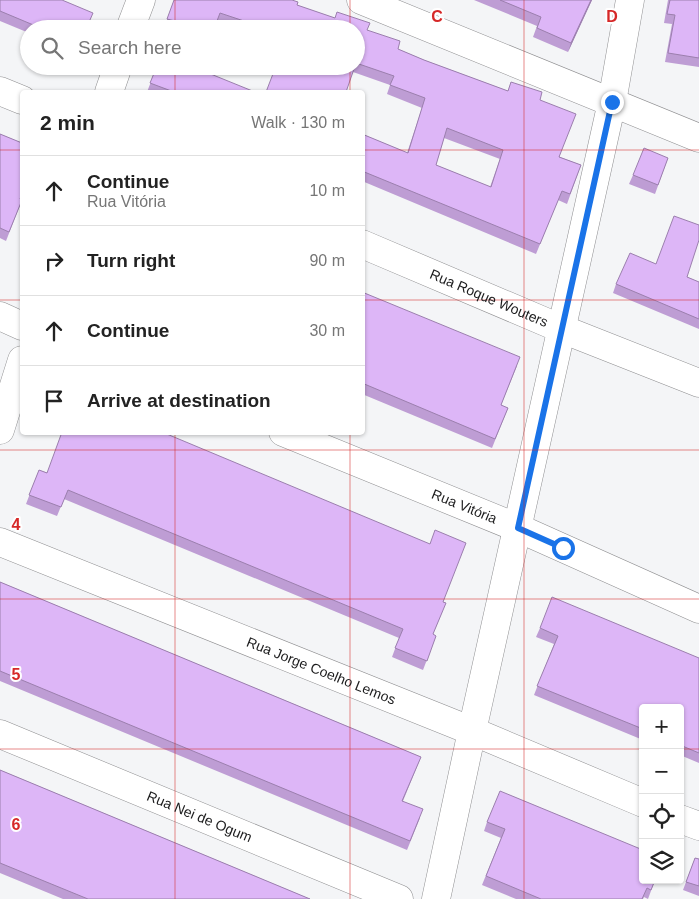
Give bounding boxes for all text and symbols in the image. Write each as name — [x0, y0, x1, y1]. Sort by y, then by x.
text: C — [431, 8, 443, 25]
text: D — [606, 8, 618, 25]
search box — [20, 20, 365, 75]
icon: search — [38, 34, 66, 62]
text: Search here — [78, 37, 182, 58]
route end — [601, 91, 624, 114]
text: 2 min — [40, 111, 95, 134]
text: Walk · 130 m — [251, 114, 345, 131]
text: Continue — [87, 171, 169, 192]
icon: ahead — [40, 177, 68, 205]
text: 10 m — [309, 182, 345, 199]
text: Rua Vitória — [87, 193, 166, 210]
icon: right — [40, 247, 68, 275]
text: Turn right — [87, 250, 175, 271]
text: 90 m — [309, 252, 345, 269]
street label: Rua Roque Wouters — [428, 266, 550, 330]
icon: ahead — [40, 317, 68, 345]
text: Continue — [87, 320, 169, 341]
text: 30 m — [309, 322, 345, 339]
icon: arrive — [40, 387, 68, 415]
text: Arrive at destination — [87, 390, 271, 411]
street label: Rua Vitória — [429, 486, 500, 527]
text: 4 — [12, 516, 21, 533]
route start — [552, 537, 575, 560]
street label: Rua Jorge Coelho Lemos — [244, 634, 398, 708]
text: 5 — [12, 666, 21, 683]
map controls — [639, 704, 684, 884]
button: + — [639, 704, 684, 749]
button: − — [639, 749, 684, 794]
street label: Rua Nei de Ogum — [145, 788, 254, 845]
button: locate — [639, 794, 684, 839]
text: 6 — [12, 816, 21, 833]
button: layers — [639, 839, 684, 884]

